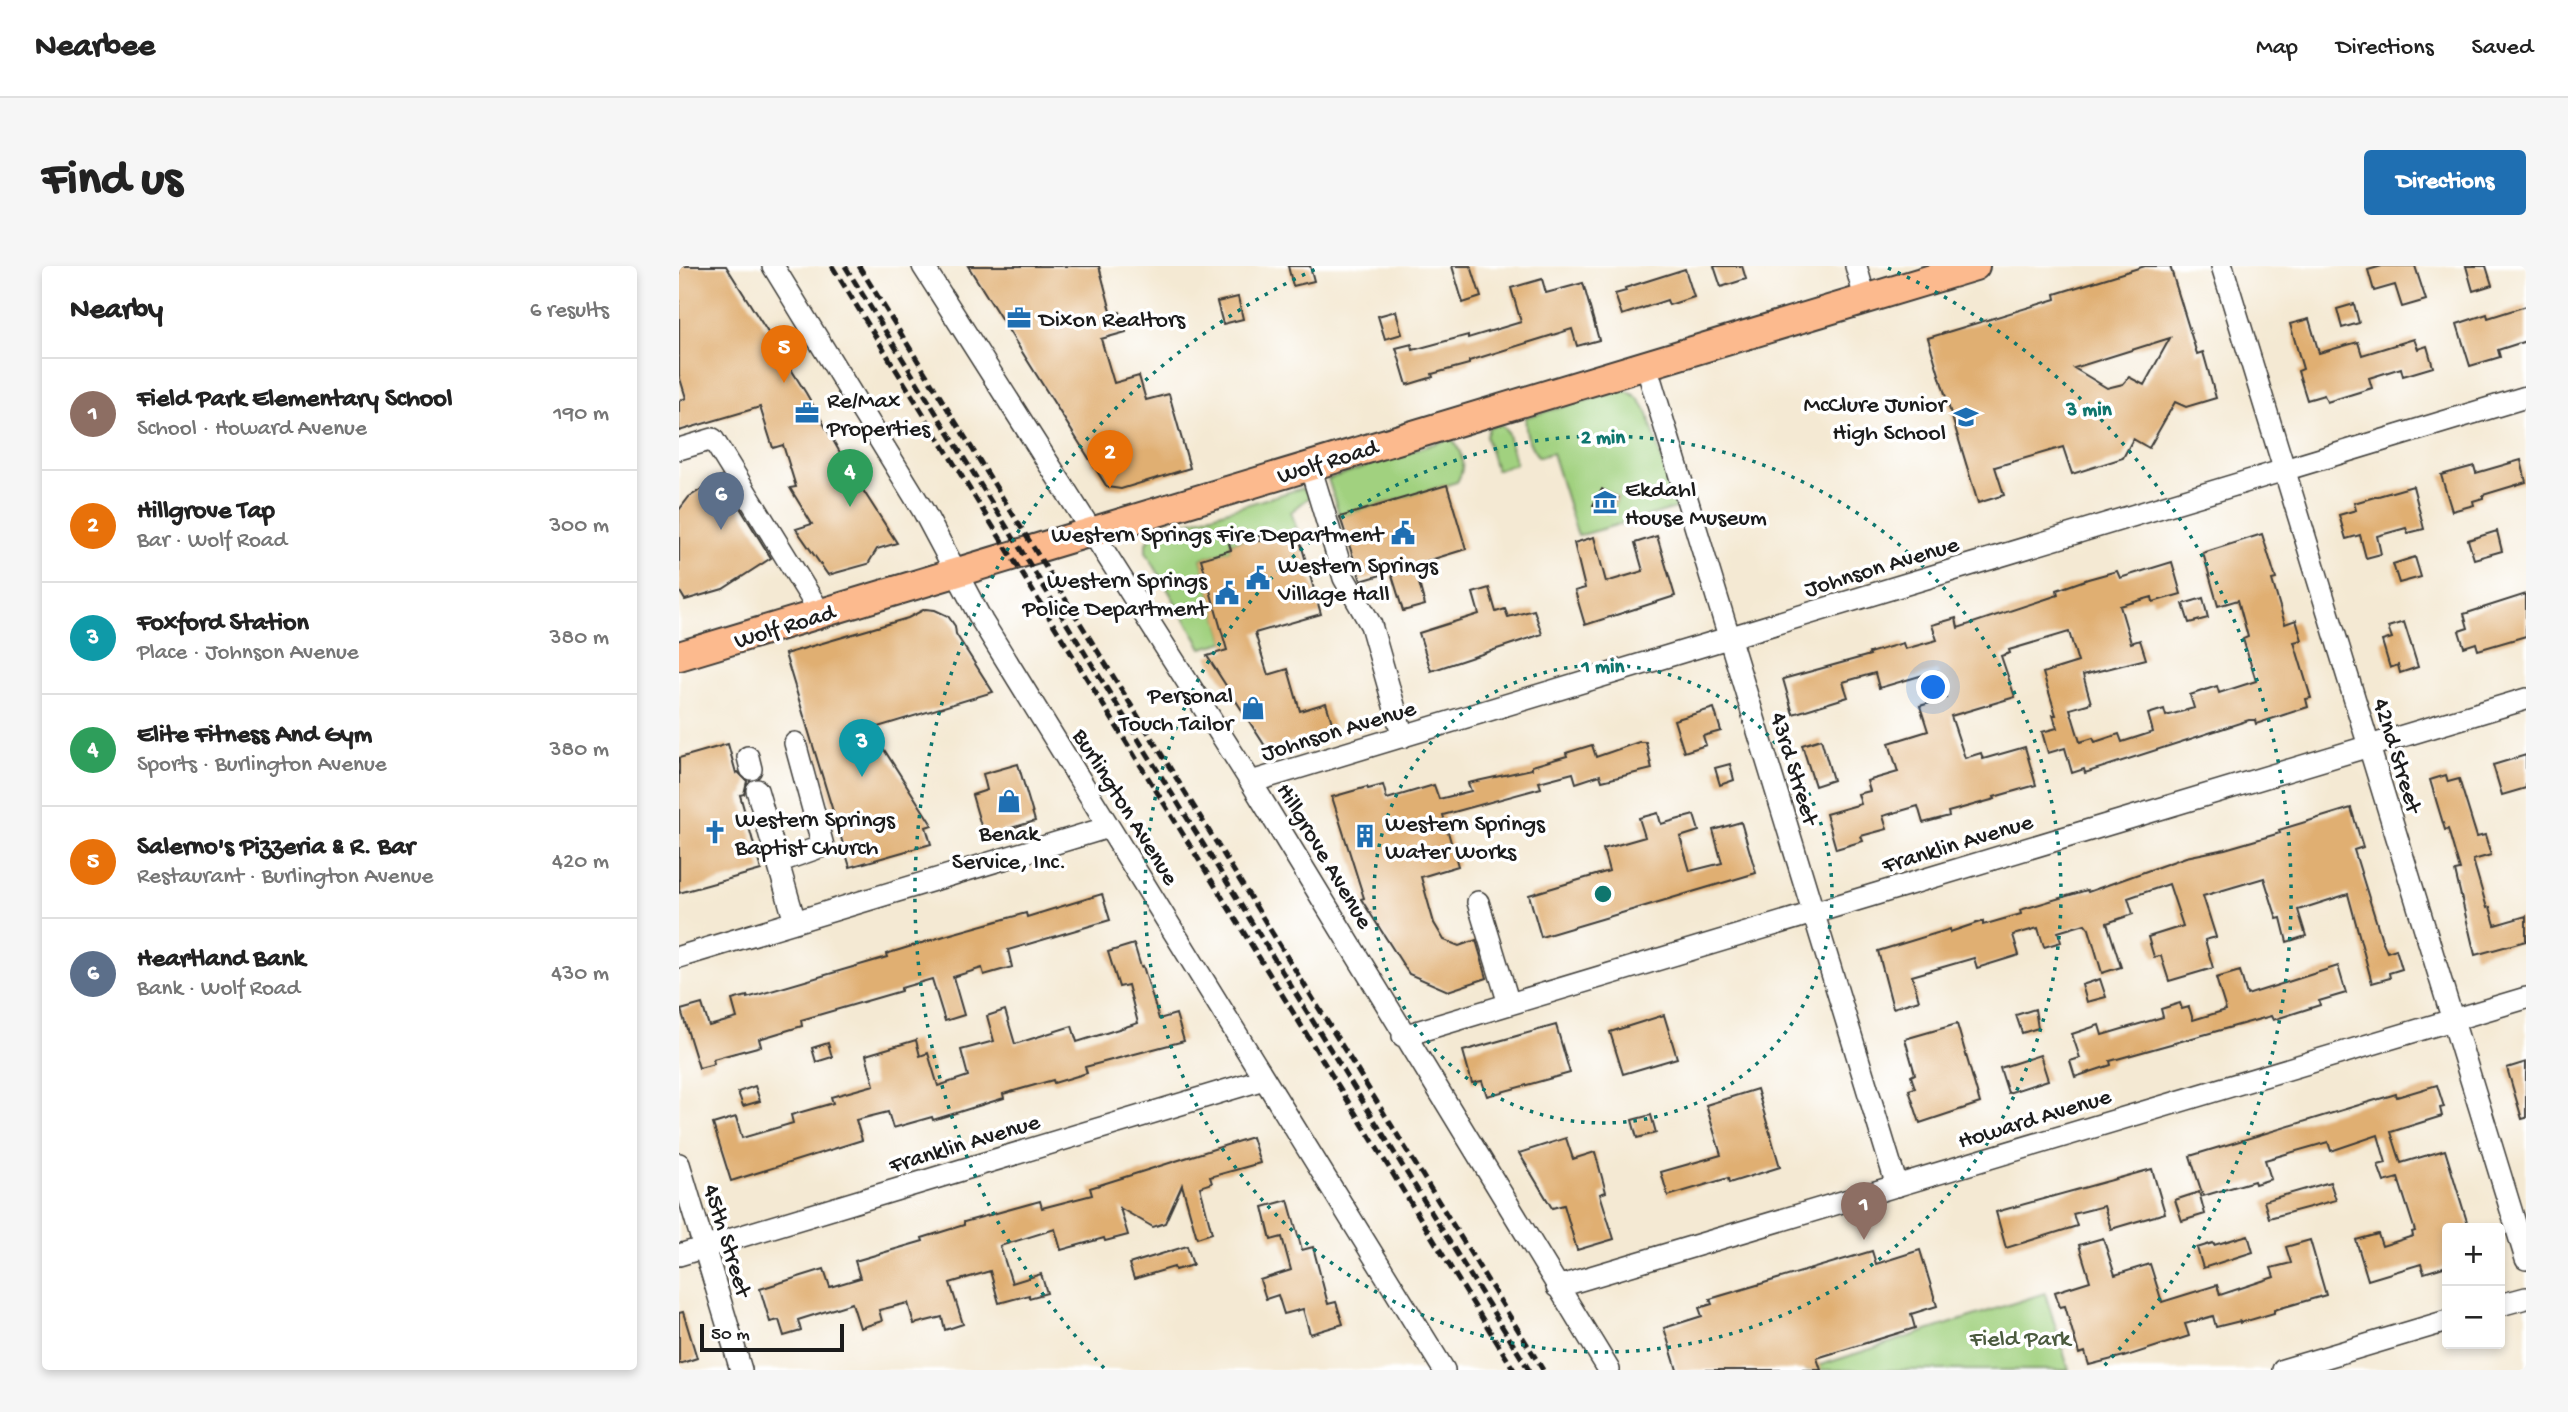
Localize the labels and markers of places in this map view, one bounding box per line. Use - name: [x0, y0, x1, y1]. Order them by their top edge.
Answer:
- office icon: Dixon Realtors: [1005, 304, 1033, 332]
- place label: Dixon Realtors: [1037, 307, 1186, 336]
- pin: 5: [761, 325, 807, 383]
- place label: Re/Max Properties: [826, 388, 931, 445]
- place label: McClure Junior High School: [1804, 392, 1949, 449]
- office icon: Re/Max Properties: [793, 399, 821, 427]
- school or university icon: McClure Junior High School: [1952, 403, 1980, 431]
- pin: 2: [1087, 430, 1133, 488]
- pin: 4: [827, 449, 873, 507]
- pin: 6: [698, 472, 744, 530]
- place label: Ekdahl House Museum: [1625, 477, 1767, 534]
- museum icon: Ekdahl House Museum: [1591, 488, 1619, 516]
- public building icon: Western Springs Fire Department: [1389, 519, 1417, 547]
- place label: Western Springs Fire Department: [1051, 522, 1385, 551]
- place label: Western Springs Village Hall: [1277, 553, 1439, 610]
- public building icon: Western Springs Village Hall: [1244, 564, 1272, 592]
- place label: Western Springs Police Department: [1022, 568, 1209, 625]
- public building icon: Western Springs Police Department: [1213, 579, 1241, 607]
- place label: Personal Touch Tailor: [1117, 683, 1236, 740]
- shop icon: Personal Touch Tailor: [1239, 694, 1267, 722]
- pin: 3: [839, 719, 885, 777]
- shop icon: Benak Service, Inc.: [995, 787, 1023, 815]
- place label: Western Springs Baptist Church: [734, 807, 896, 864]
- place label: Western Springs Water Works: [1385, 811, 1546, 868]
- church icon: Western Springs Baptist Church: [701, 818, 729, 846]
- place label: Benak Service, Inc.: [952, 821, 1066, 878]
- building icon: Western Springs Water Works: [1351, 822, 1379, 850]
- centre of rings: [1591, 882, 1615, 906]
- pin: 1: [1841, 1182, 1887, 1240]

